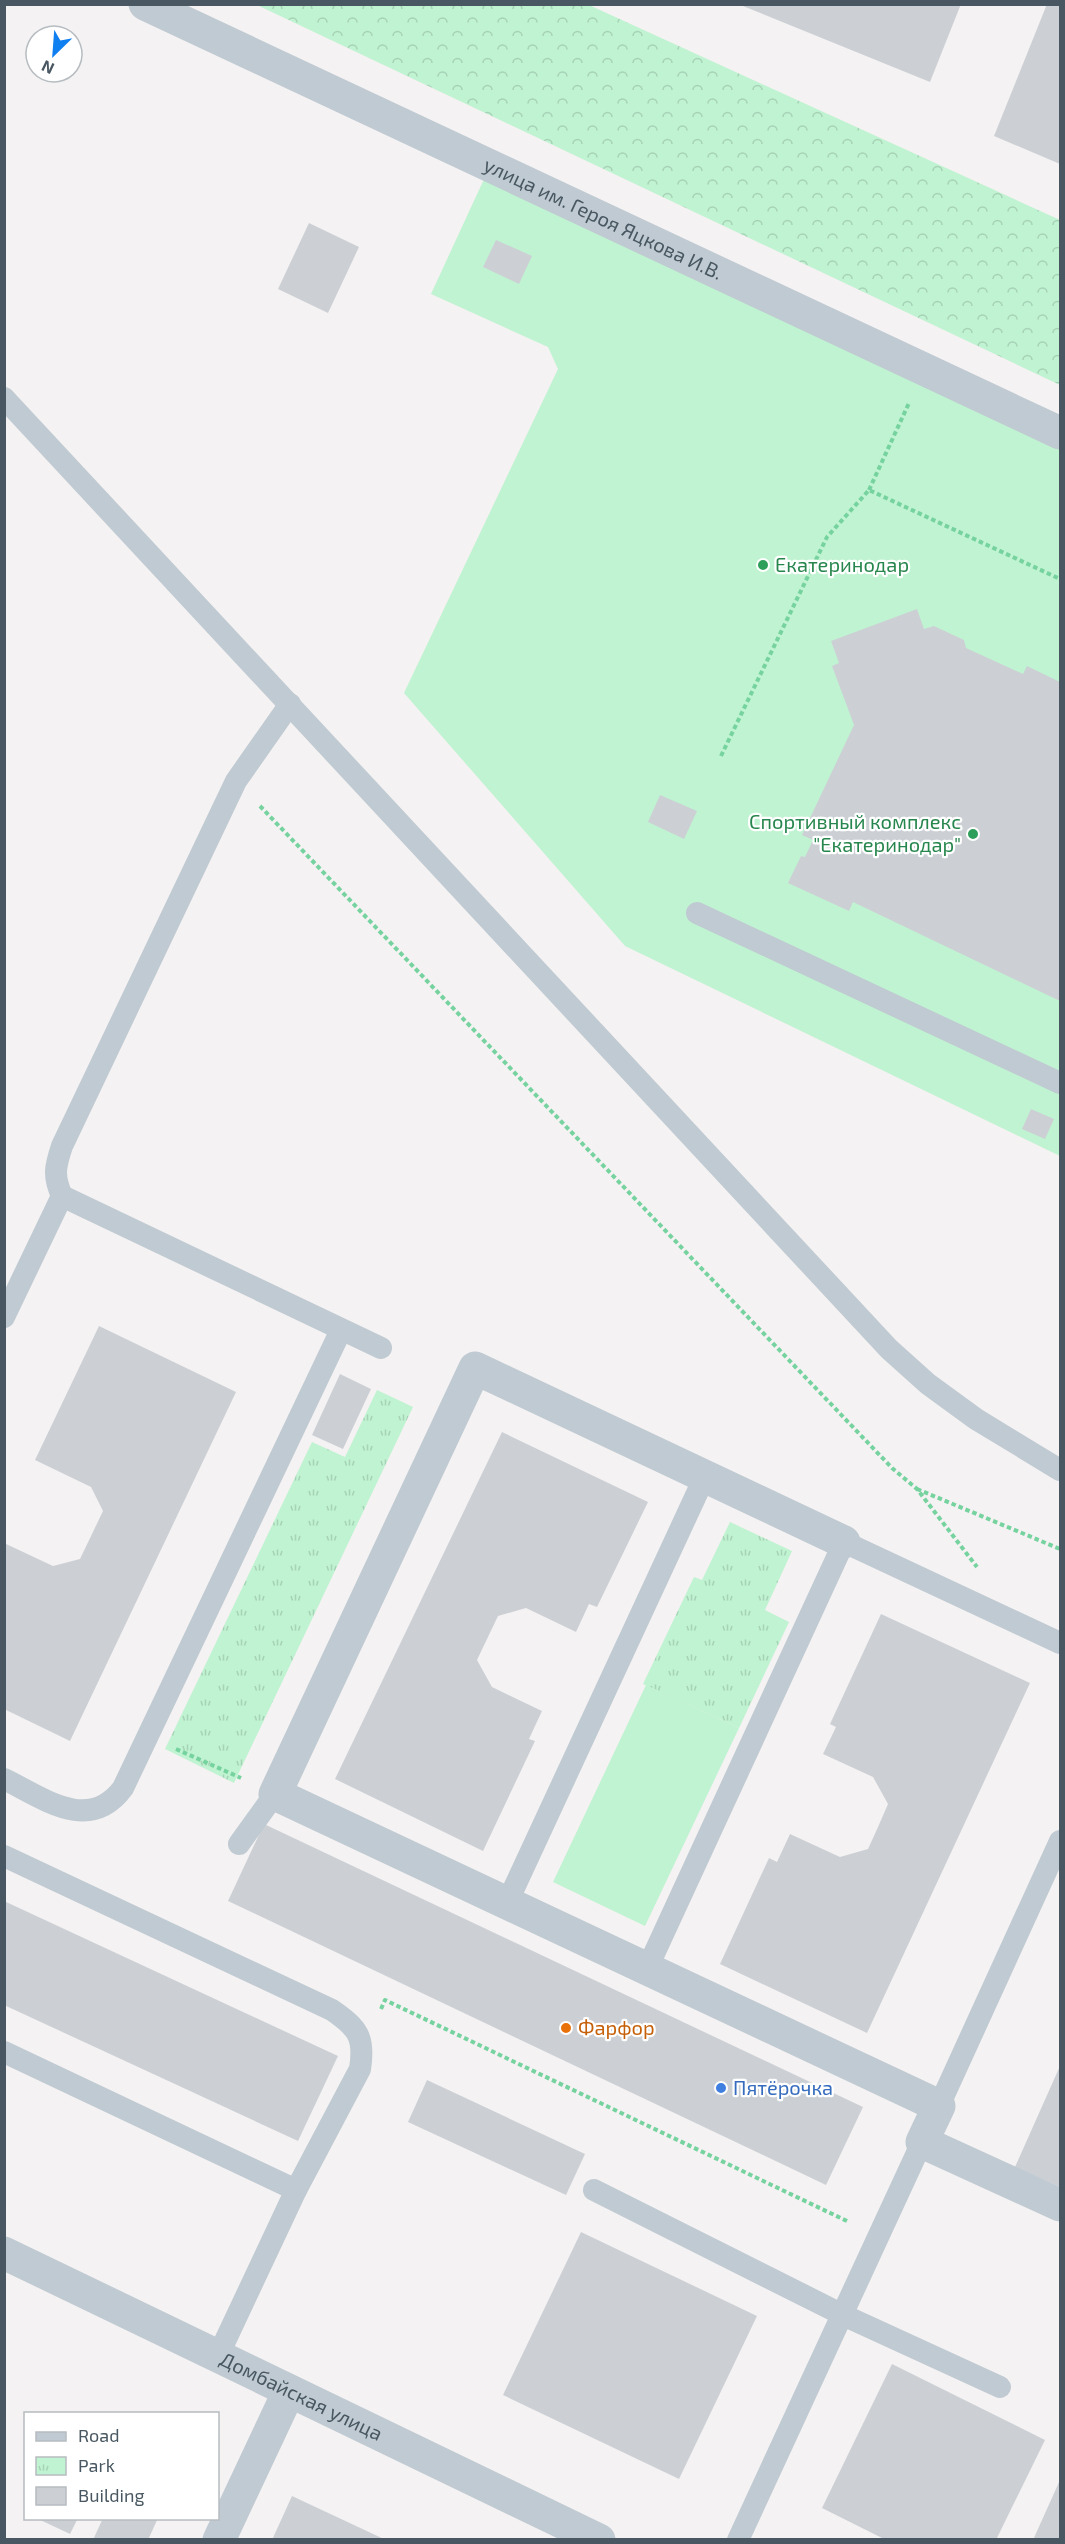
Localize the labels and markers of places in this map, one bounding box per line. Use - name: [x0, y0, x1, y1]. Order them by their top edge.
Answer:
- place label: Екатеринодар: [775, 552, 909, 576]
- marker: Екатеринодар: [756, 558, 770, 572]
- place label: Спортивный комплекс "Екатеринодар": [749, 809, 961, 856]
- marker: Спортивный комплекс "Екатеринодар": [966, 827, 980, 841]
- place label: Фарфор: [578, 2015, 655, 2039]
- marker: Фарфор: [559, 2021, 573, 2035]
- place label: Пятёрочка: [733, 2075, 833, 2099]
- marker: Пятёрочка: [714, 2081, 728, 2095]

